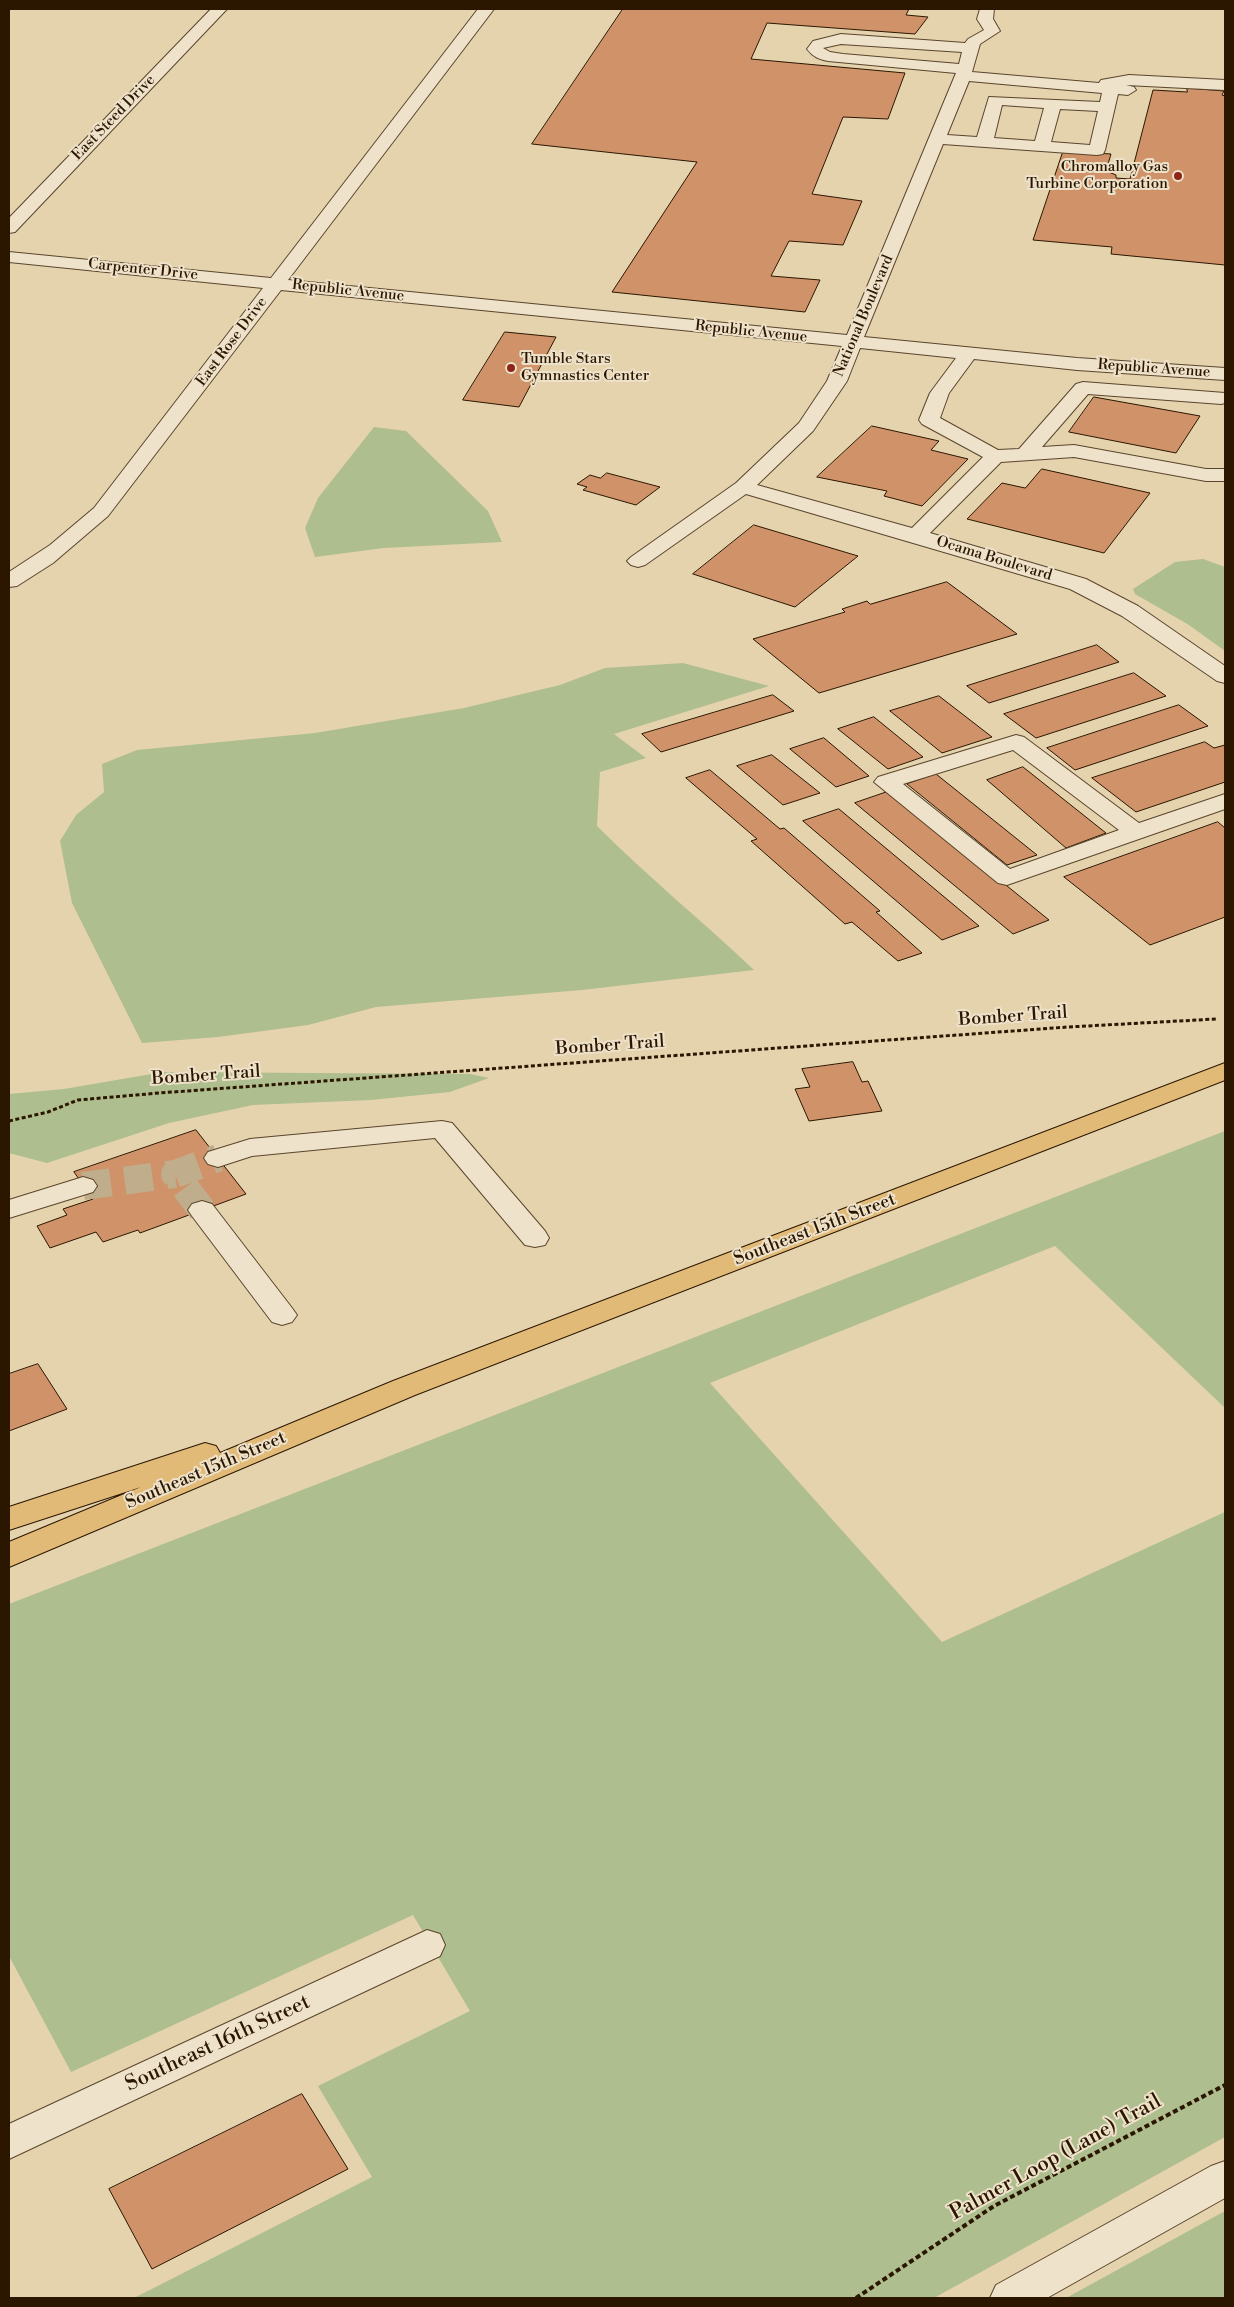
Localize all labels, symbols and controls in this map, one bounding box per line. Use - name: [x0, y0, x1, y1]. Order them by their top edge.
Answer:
- street label: East Steed Drive: [69, 72, 159, 164]
- place label: Chromalloy Gas Turbine Corporation: [1026, 158, 1168, 193]
- marker: Chromalloy Gas Turbine Corporation: [1172, 170, 1184, 182]
- street label: National Boulevard: [830, 252, 898, 380]
- street label: Carpenter Drive: [87, 255, 199, 285]
- street label: Republic Avenue: [291, 276, 405, 306]
- street label: East Rose Drive: [193, 294, 271, 390]
- street label: Republic Avenue: [694, 317, 808, 347]
- place label: Tumble Stars Gymnastics Center: [521, 350, 649, 385]
- street label: Republic Avenue: [1097, 356, 1211, 382]
- marker: Tumble Stars Gymnastics Center: [505, 362, 517, 374]
- street label: Ocama Boulevard: [934, 533, 1054, 585]
- street label: Bomber Trail: [958, 1002, 1068, 1032]
- street label: Bomber Trail: [555, 1031, 665, 1061]
- street label: Bomber Trail: [151, 1061, 261, 1091]
- street label: Southeast 15th Street: [731, 1189, 899, 1271]
- street label: Southeast 15th Street: [123, 1427, 289, 1515]
- street label: Southeast 16th Street: [122, 1990, 314, 2098]
- street label: Palmer Loop (Lane) Trail: [946, 2089, 1166, 2227]

